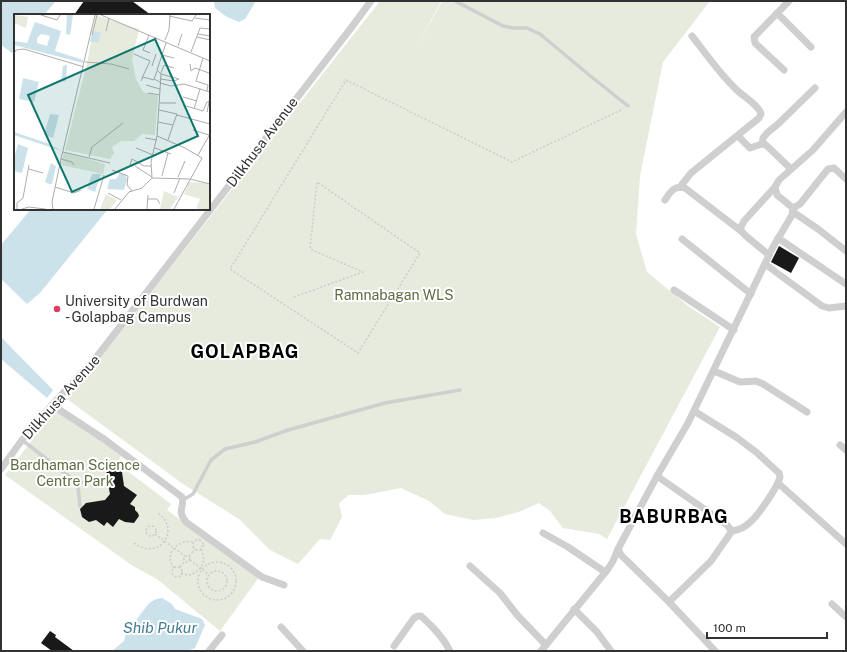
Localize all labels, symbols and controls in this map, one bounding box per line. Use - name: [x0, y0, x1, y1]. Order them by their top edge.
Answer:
- inset map: [14, 14, 210, 210]
- street label: Dilkhusa Avenue: [223, 94, 301, 190]
- park label: Ramnabagan WLS: [334, 287, 454, 303]
- place label: University of Burdwan - Golapbag Campus: [65, 293, 208, 325]
- marker: University of Burdwan - Golapbag Campus: [52, 304, 62, 314]
- district label: GOLAPBAG: [190, 341, 300, 362]
- street label: Dilkhusa Avenue: [19, 352, 103, 442]
- park label: Bardhaman Science Centre Park: [10, 457, 140, 489]
- district label: BABURBAG: [619, 506, 729, 527]
- scale bar: [707, 614, 827, 640]
- water label: Shib Pukur: [123, 619, 197, 636]
- text: 100 m: [713, 621, 746, 635]

